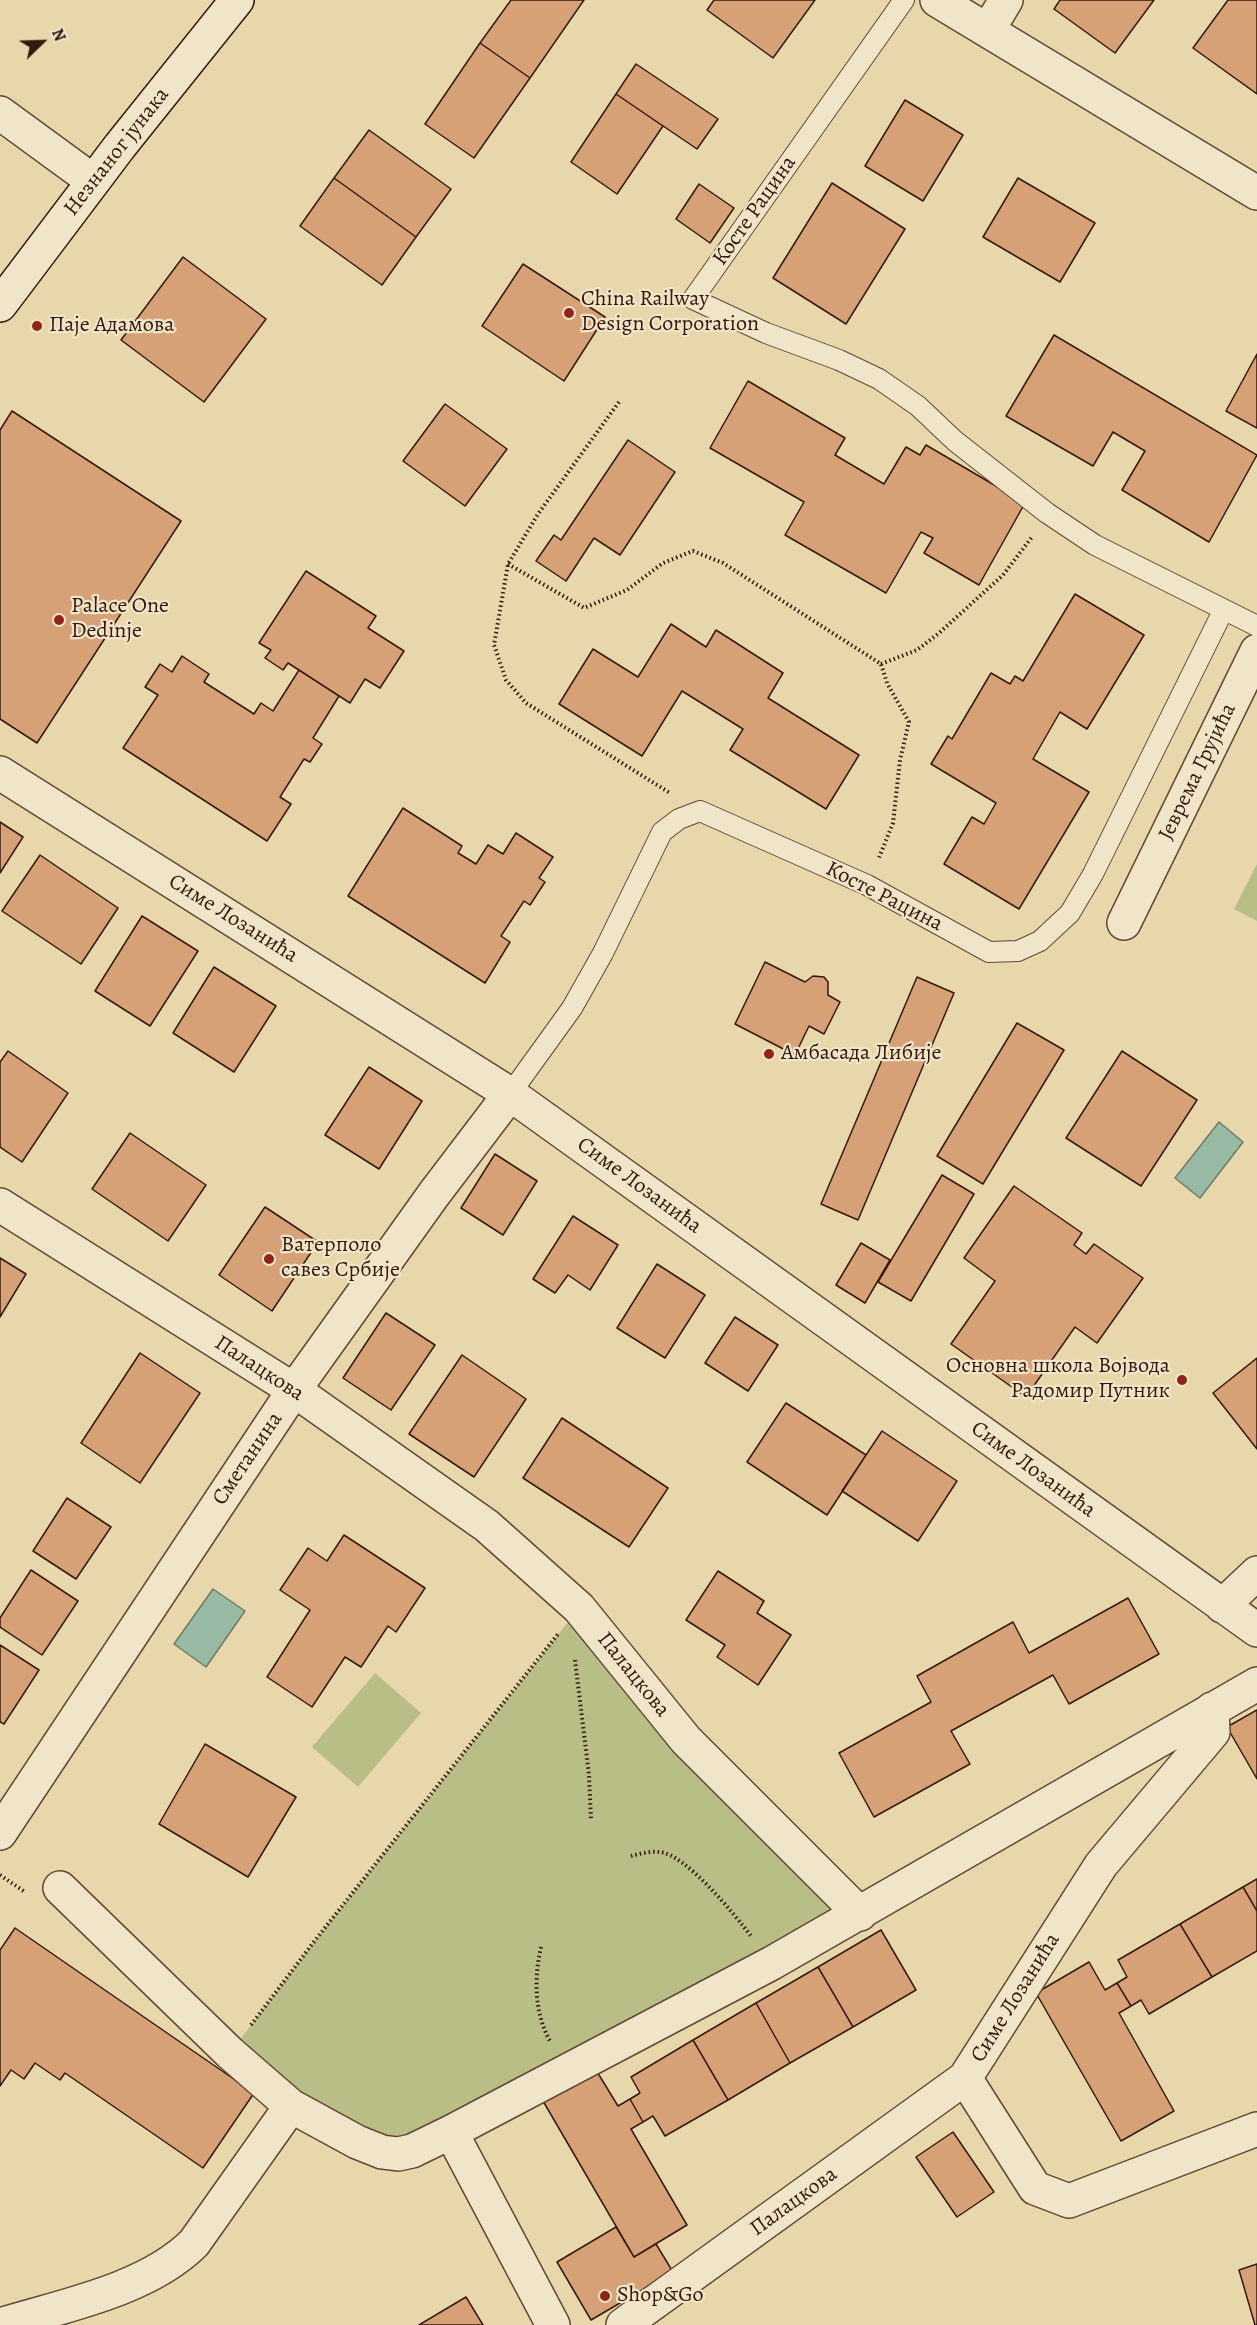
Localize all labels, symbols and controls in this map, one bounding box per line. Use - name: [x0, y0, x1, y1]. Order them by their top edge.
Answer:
- north arrow: [12, 12, 72, 72]
- text: N: [46, 25, 71, 45]
- street label: Незнаног јунака: [59, 83, 175, 221]
- street label: Косте Рацина: [707, 151, 803, 271]
- place label: China Railway Design Corporation: [581, 287, 759, 338]
- marker: China Railway Design Corporation: [562, 306, 576, 320]
- place label: Паје Адамова: [49, 313, 174, 339]
- marker: Паје Адамова: [30, 319, 44, 333]
- place label: Palace One Dedinje: [71, 594, 169, 646]
- marker: Palace One Dedinje: [52, 613, 66, 627]
- street label: Јеврема Грујића: [1153, 699, 1243, 845]
- street label: Косте Рацина: [821, 856, 947, 938]
- street label: Симе Лозанића: [163, 869, 303, 969]
- place label: Амбасада Либије: [781, 1041, 942, 1067]
- marker: Амбасада Либије: [762, 1047, 776, 1061]
- street label: Симе Лозанића: [572, 1132, 706, 1240]
- place label: Ватерполо савез Србије: [281, 1233, 400, 1284]
- marker: Ватерполо савез Србије: [262, 1252, 276, 1266]
- street label: Палацкова: [209, 1330, 309, 1408]
- place label: Основна школа Војвода Радомир Путник: [946, 1354, 1170, 1406]
- marker: Основна школа Војвода Радомир Путник: [1175, 1373, 1189, 1387]
- street label: Сметанина: [207, 1407, 289, 1511]
- street label: Симе Лозанића: [966, 1416, 1100, 1524]
- street label: Палацкова: [591, 1627, 675, 1723]
- street label: Симе Лозанића: [966, 1928, 1066, 2068]
- street label: Палацкова: [745, 2162, 843, 2242]
- place label: Shop&Go: [617, 2283, 703, 2309]
- marker: Shop&Go: [598, 2289, 612, 2303]

